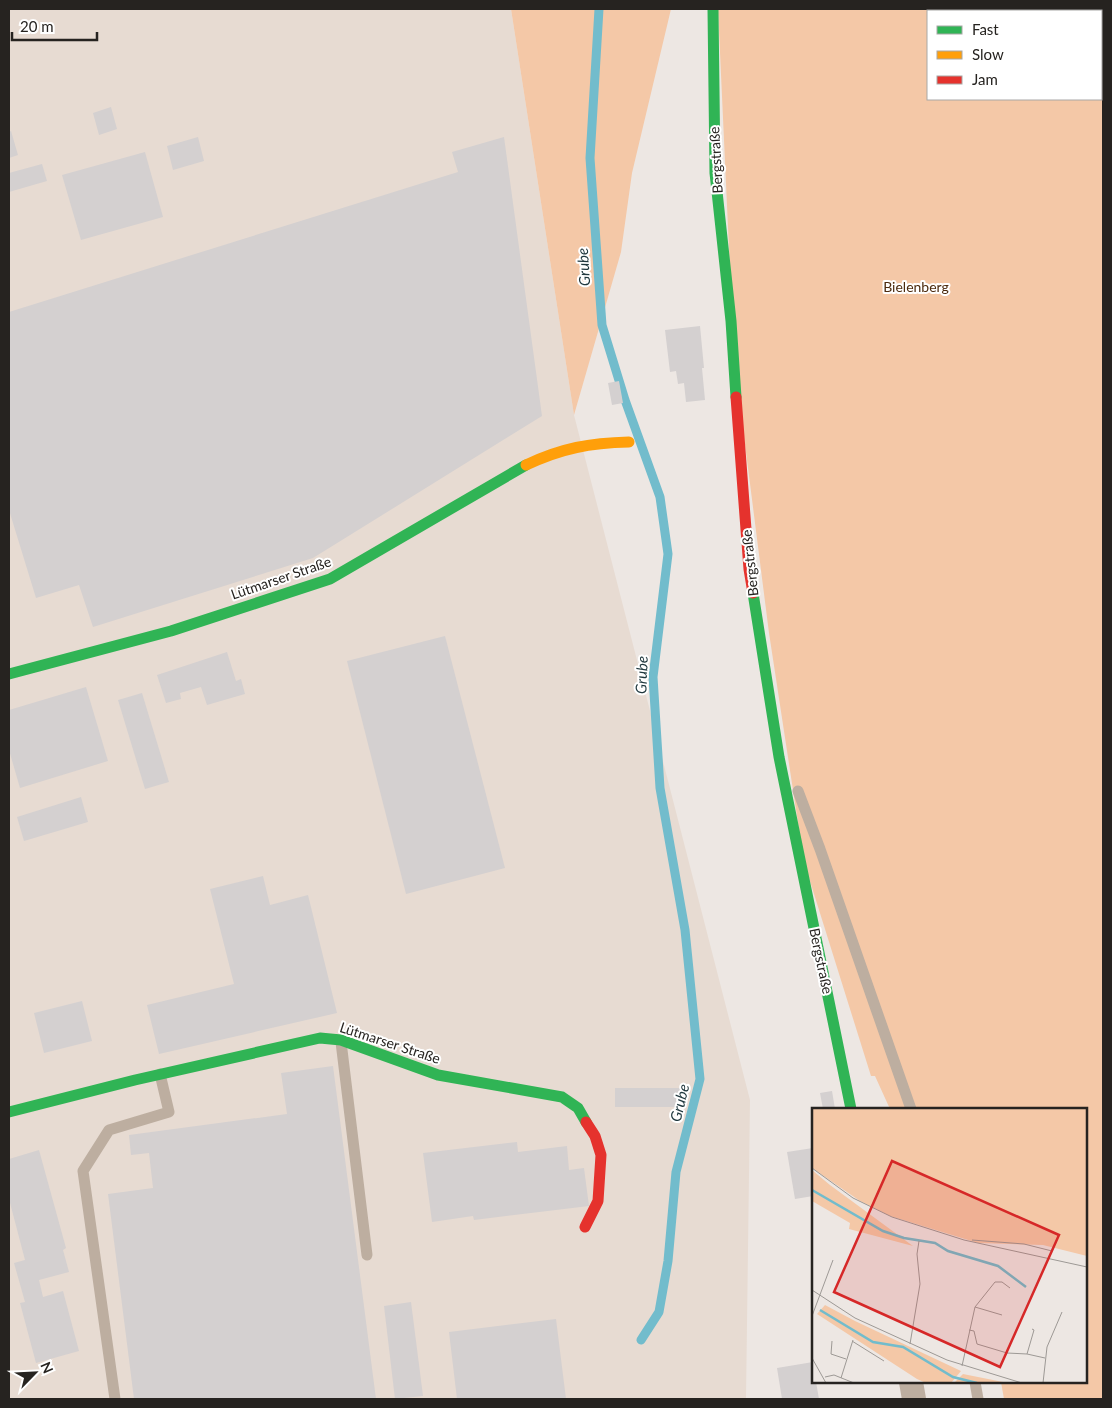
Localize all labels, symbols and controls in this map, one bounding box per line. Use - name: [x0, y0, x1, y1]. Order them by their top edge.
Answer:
- scale bar: [12, 10, 98, 42]
- legend: [927, 10, 1102, 100]
- text: 20 m: [20, 17, 54, 35]
- text: Fast: [972, 20, 999, 38]
- text: Slow: [972, 45, 1004, 63]
- text: Jam: [972, 70, 998, 88]
- street label: Bergstraße: [705, 126, 726, 194]
- water label: Grube: [573, 247, 593, 287]
- park label: Bielenberg: [883, 278, 949, 295]
- street label: Bergstraße: [738, 529, 761, 597]
- street label: Lütmarser Straße: [229, 552, 333, 603]
- water label: Grube: [631, 656, 651, 694]
- street label: Bergstraße: [806, 926, 837, 995]
- street label: Lütmarser Straße: [338, 1018, 443, 1067]
- water label: Grube: [666, 1082, 692, 1123]
- inset map: [812, 1108, 1087, 1383]
- north arrow: [10, 1348, 60, 1398]
- text: N: [37, 1359, 57, 1376]

